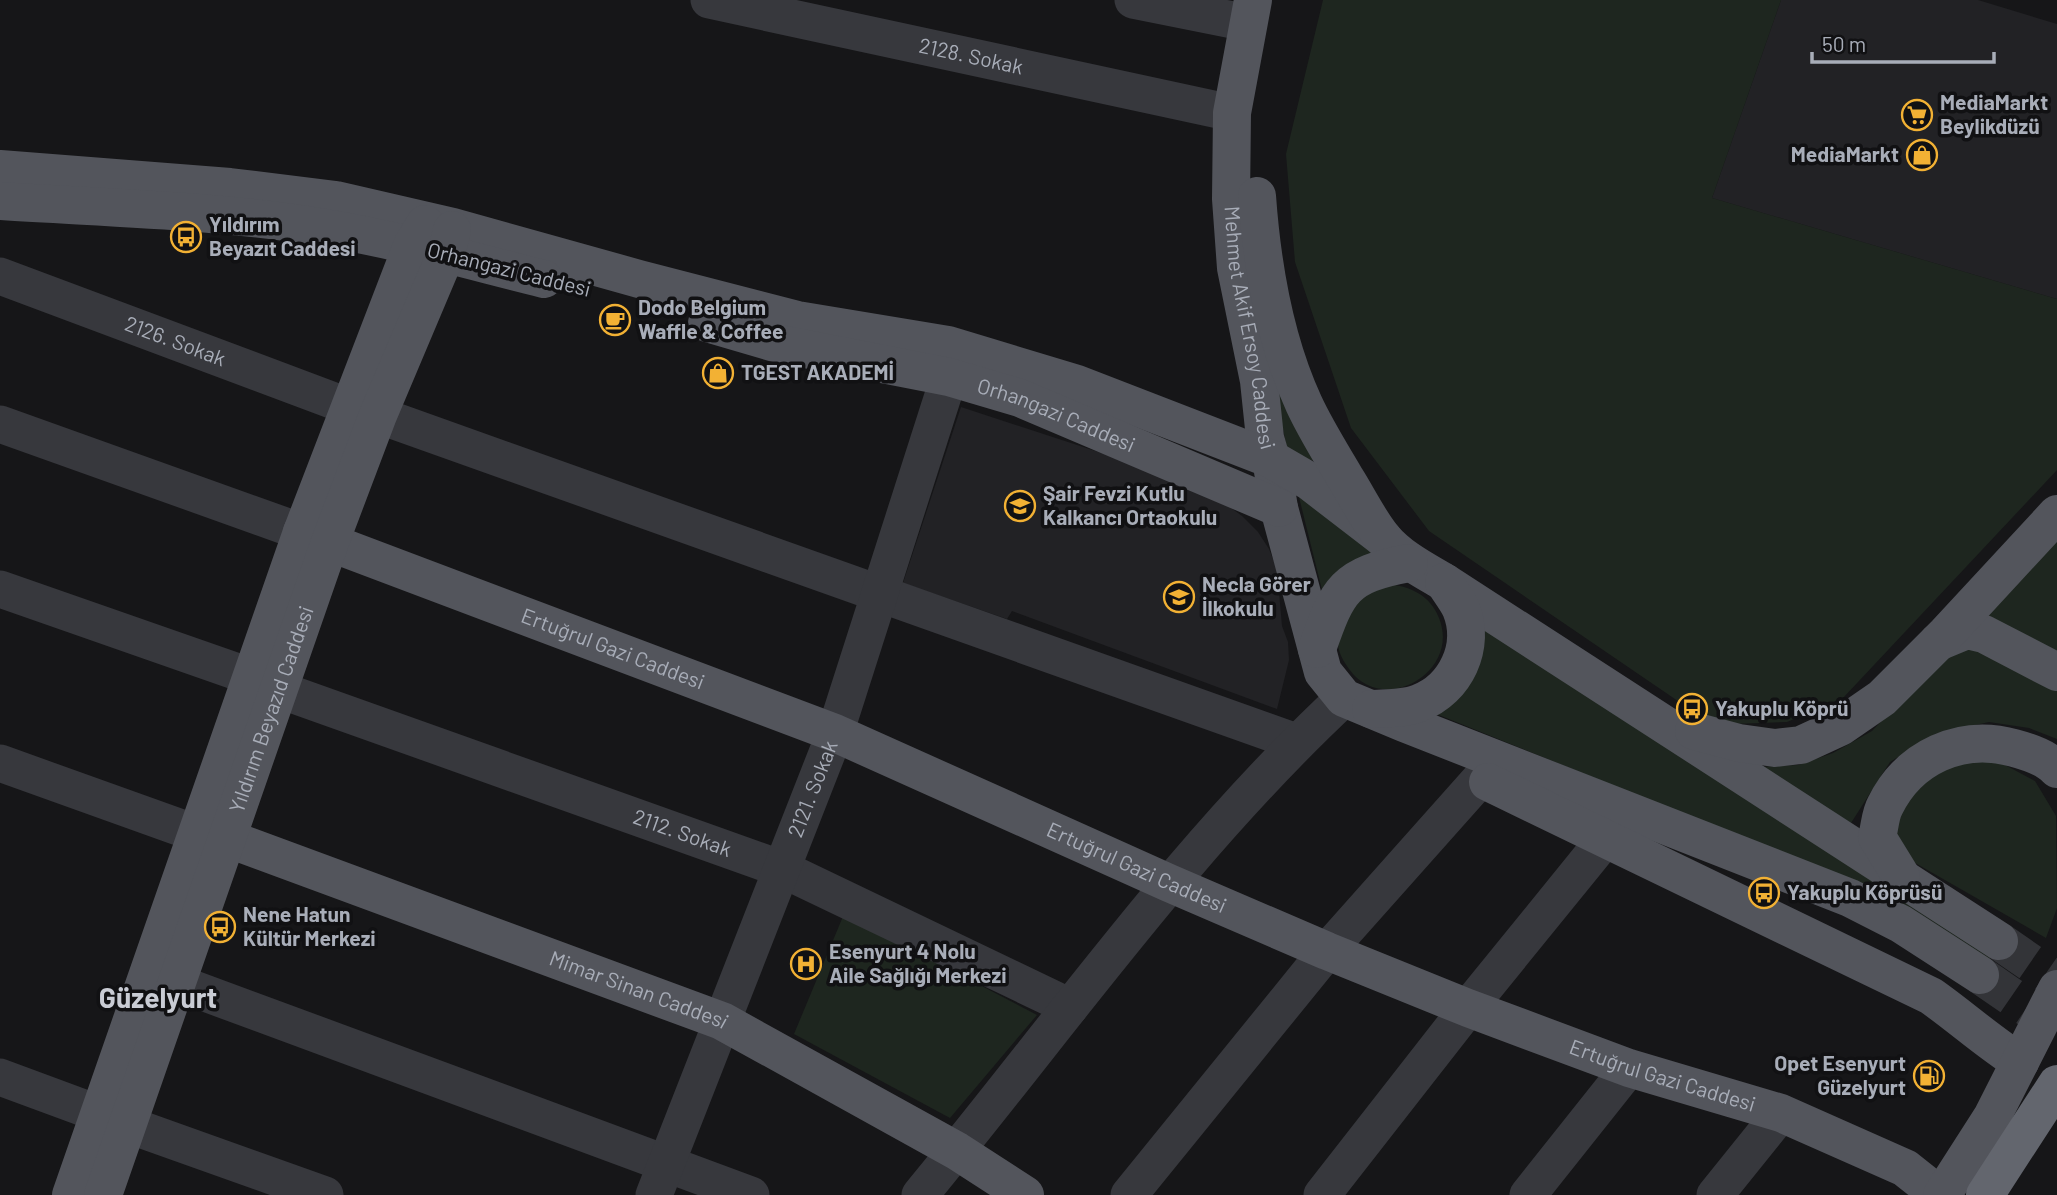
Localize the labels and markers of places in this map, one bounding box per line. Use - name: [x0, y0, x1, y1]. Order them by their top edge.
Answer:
- place label: MediaMarkt Beylikdüzü: [1940, 89, 2048, 138]
- supermarket icon: MediaMarkt Beylikdüzü: [1900, 98, 1934, 132]
- shop icon: MediaMarkt: [1905, 138, 1939, 172]
- place label: MediaMarkt: [1791, 141, 1899, 166]
- place label: Yıldırım Beyazıt Caddesi: [209, 211, 356, 260]
- bus stop icon: Yıldırım Beyazıt Caddesi: [169, 220, 203, 254]
- place label: Dodo Belgium Waffle & Coffee: [638, 294, 784, 343]
- cafe icon: Dodo Belgium Waffle & Coffee: [598, 303, 632, 337]
- shop icon: TGEST AKADEMİ: [701, 356, 735, 390]
- place label: TGEST AKADEMİ: [741, 359, 894, 384]
- place label: Şair Fevzi Kutlu Kalkancı Ortaokulu: [1043, 480, 1217, 529]
- school or university icon: Şair Fevzi Kutlu Kalkancı Ortaokulu: [1003, 489, 1037, 523]
- place label: Necla Görer İlkokulu: [1202, 571, 1311, 620]
- school or university icon: Necla Görer İlkokulu: [1162, 580, 1196, 614]
- bus stop icon: Yakuplu Köprü: [1675, 692, 1709, 726]
- place label: Yakuplu Köprü: [1715, 695, 1848, 720]
- bus stop icon: Yakuplu Köprüsü: [1747, 876, 1781, 910]
- place label: Yakuplu Köprüsü: [1787, 879, 1942, 904]
- place label: Nene Hatun Kültür Merkezi: [243, 901, 376, 950]
- bus stop icon: Nene Hatun Kültür Merkezi: [203, 910, 237, 944]
- place label: Esenyurt 4 Nolu Aile Sağlığı Merkezi: [829, 938, 1007, 987]
- hospital icon: Esenyurt 4 Nolu Aile Sağlığı Merkezi: [789, 947, 823, 981]
- place label: Opet Esenyurt Güzelyurt: [1774, 1050, 1906, 1099]
- fuel station icon: Opet Esenyurt Güzelyurt: [1912, 1059, 1946, 1093]

